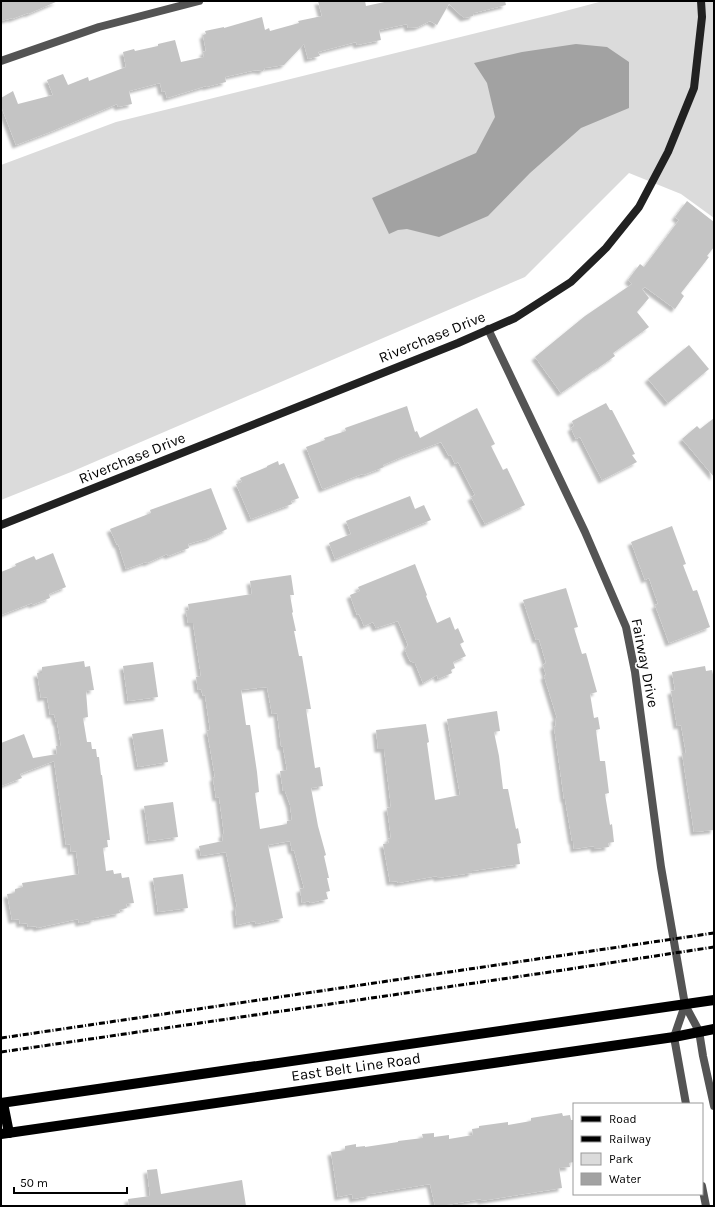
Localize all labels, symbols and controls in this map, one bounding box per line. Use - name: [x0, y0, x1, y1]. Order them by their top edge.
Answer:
- street label: Riverchase Drive: [376, 307, 488, 367]
- street label: Riverchase Drive: [76, 428, 188, 488]
- street label: Fairway Drive: [628, 617, 662, 709]
- street label: East Belt Line Road: [290, 1049, 422, 1085]
- legend: [573, 1103, 703, 1195]
- text: Road: [609, 1112, 637, 1126]
- text: Railway: [609, 1132, 651, 1146]
- text: Park: [609, 1152, 634, 1166]
- scale bar: [14, 1169, 127, 1195]
- text: Water: [609, 1172, 642, 1186]
- text: 50 m: [20, 1176, 48, 1190]

